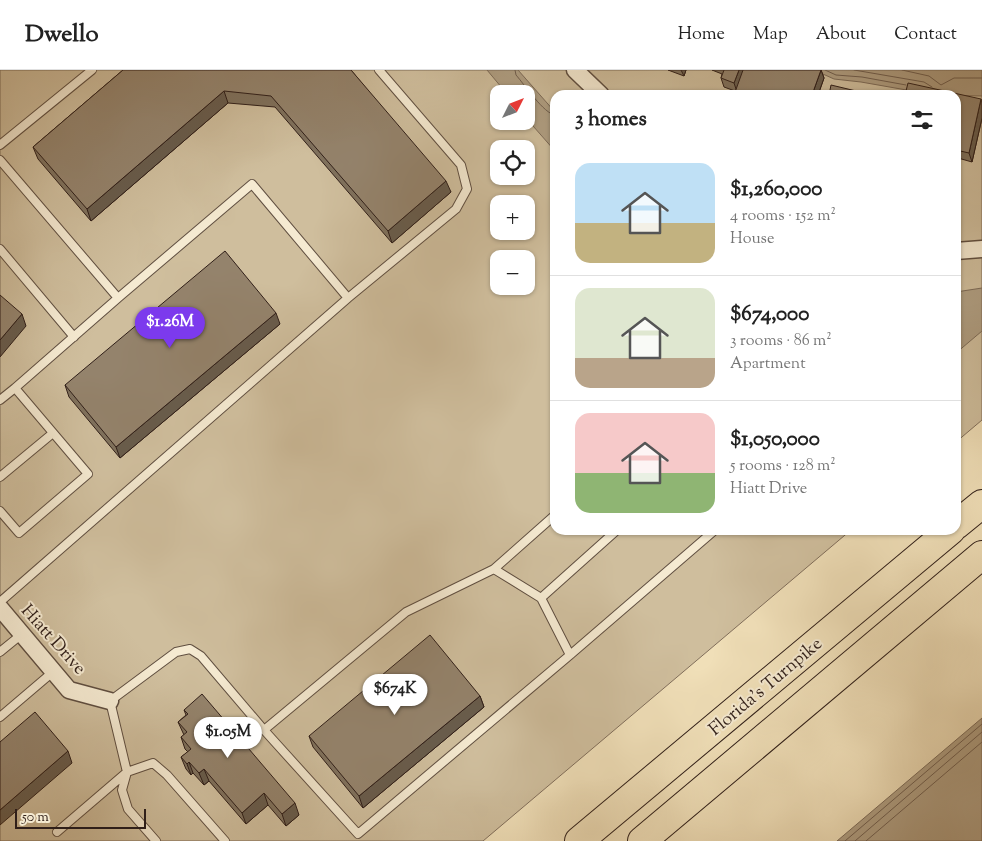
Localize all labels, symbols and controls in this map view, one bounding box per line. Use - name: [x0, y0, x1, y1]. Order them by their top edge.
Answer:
- text: Dwello: [25, 18, 99, 52]
- text: Home: [678, 22, 725, 48]
- text: Map: [753, 22, 788, 48]
- text: About: [816, 22, 866, 48]
- text: Contact: [894, 22, 957, 48]
- north arrow: [490, 85, 535, 130]
- map controls: [490, 85, 535, 295]
- text: 3 homes: [575, 105, 647, 135]
- icon: filters: [908, 106, 936, 134]
- button: locate: [490, 140, 535, 185]
- text: $1,260,000: [730, 175, 822, 205]
- icon: home: [615, 183, 675, 243]
- button: +: [490, 195, 535, 240]
- text: 4 rooms · 152 m²: [730, 205, 836, 228]
- text: House: [730, 228, 774, 251]
- button: −: [490, 250, 535, 295]
- text: $674,000: [730, 300, 809, 330]
- pin: $1.26M: [129, 306, 211, 349]
- icon: home: [615, 308, 675, 368]
- text: $1.26M: [146, 311, 194, 334]
- text: 3 rooms · 86 m²: [730, 330, 832, 353]
- text: Apartment: [730, 353, 806, 376]
- text: $1,050,000: [730, 425, 820, 455]
- icon: home: [615, 433, 675, 493]
- text: 5 rooms · 128 m²: [730, 455, 836, 478]
- text: Hiatt Drive: [730, 478, 807, 501]
- street label: Hiatt Drive: [14, 599, 91, 681]
- street label: Florida's Turnpike: [704, 632, 829, 743]
- pin: $674K: [360, 674, 430, 716]
- text: $674K: [373, 678, 417, 701]
- pin: $1.05M: [187, 716, 269, 759]
- text: $1.05M: [205, 721, 251, 744]
- scale bar: [15, 806, 146, 829]
- text: 50 m: [22, 808, 49, 828]

